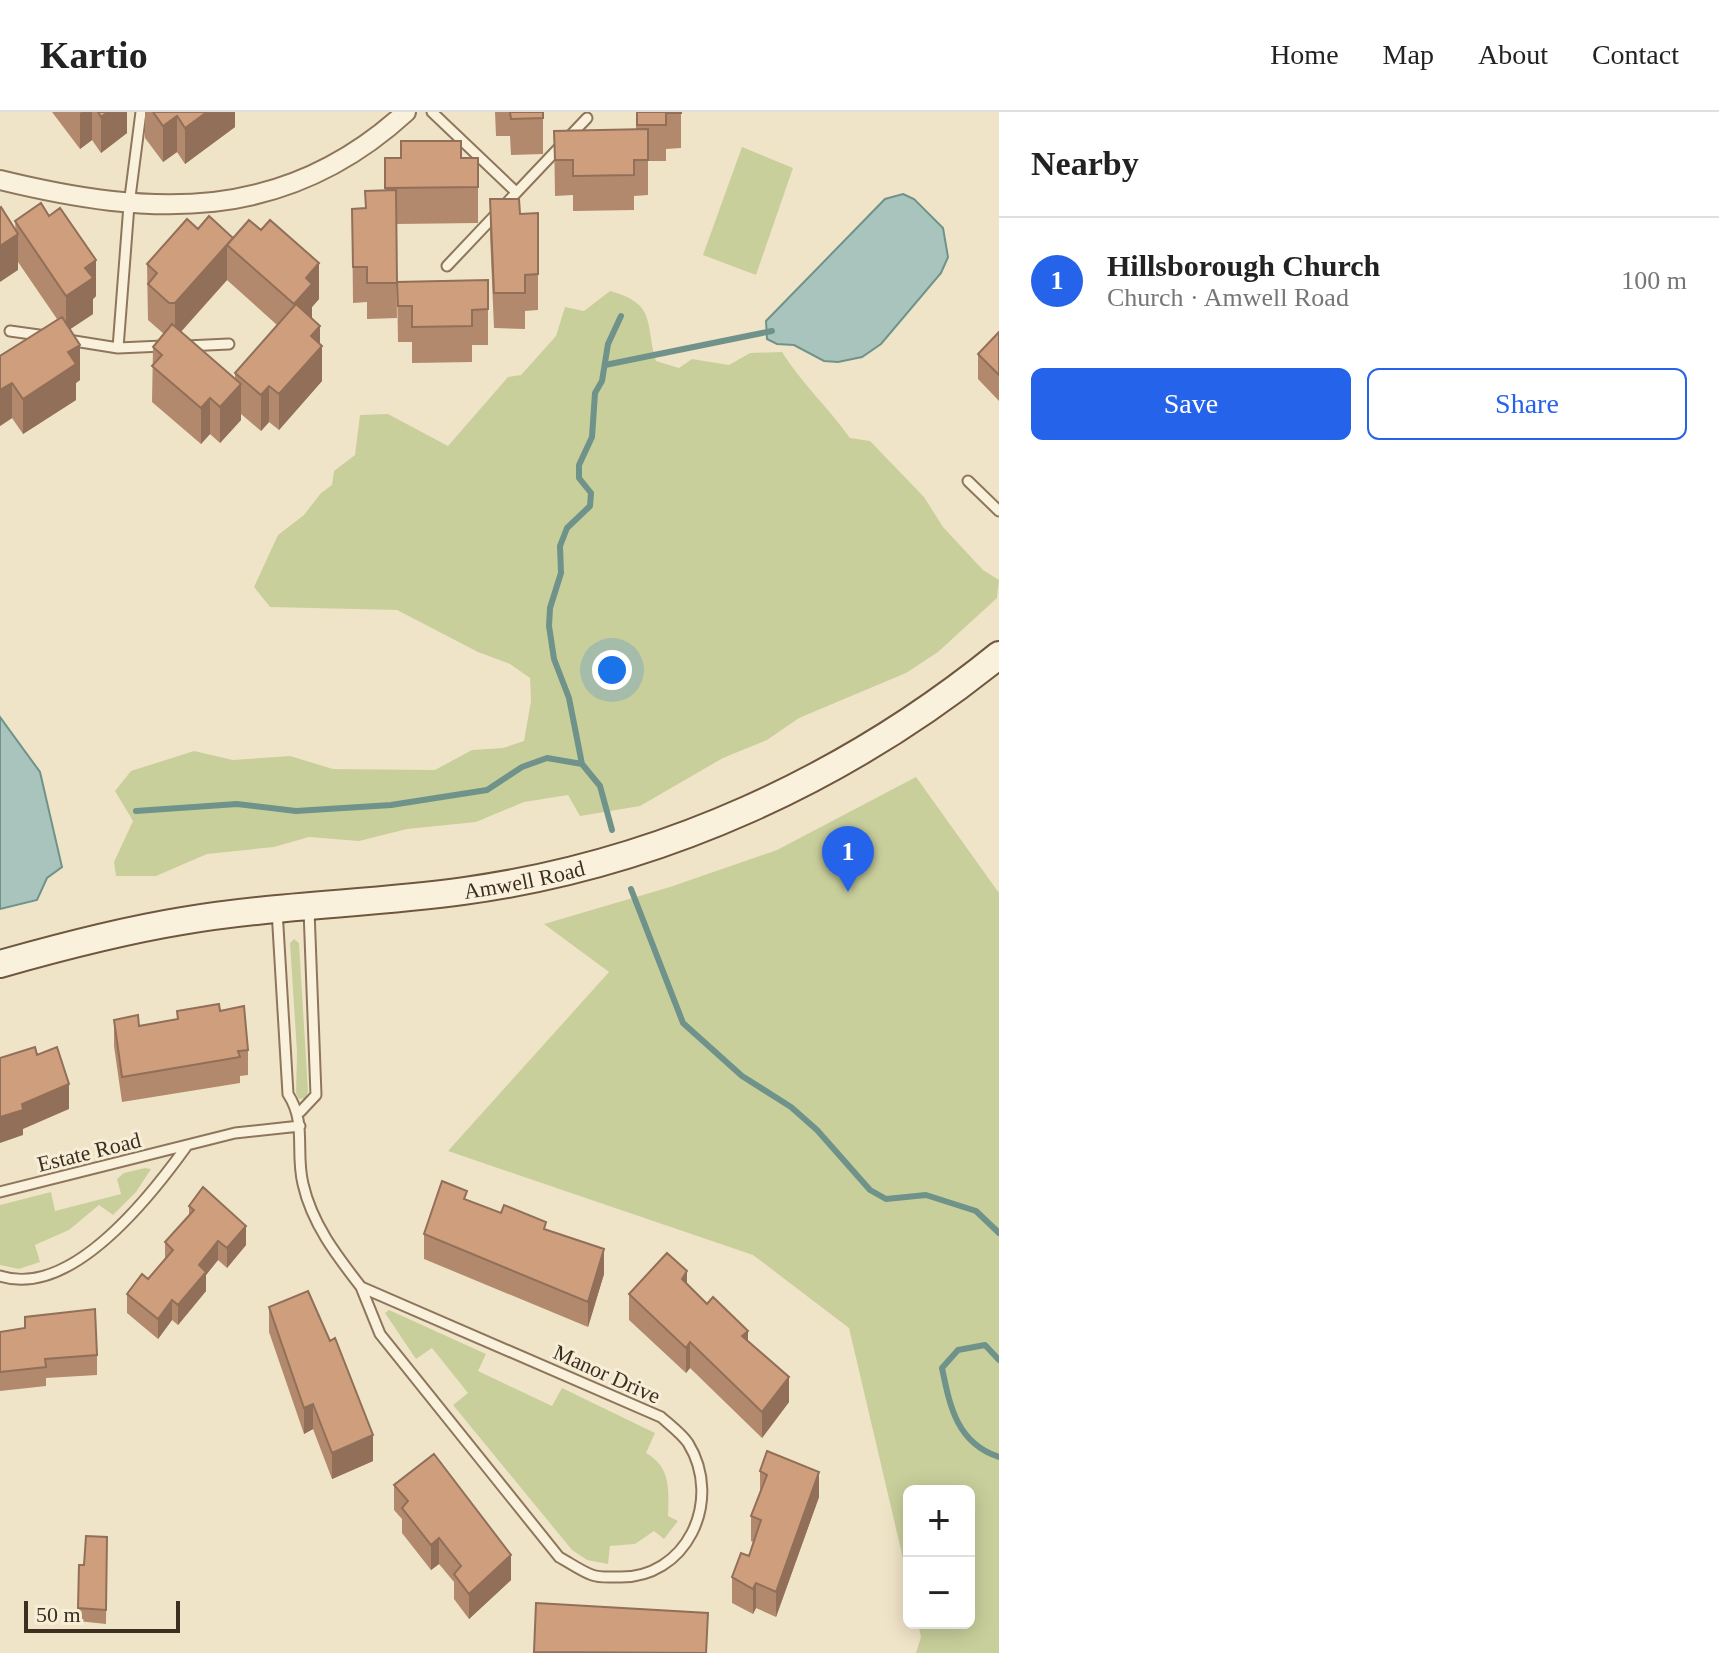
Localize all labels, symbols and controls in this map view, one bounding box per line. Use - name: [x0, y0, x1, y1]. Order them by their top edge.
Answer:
- text: Kartio: [40, 34, 148, 76]
- text: Home: [1270, 39, 1339, 70]
- text: Map: [1383, 39, 1434, 70]
- text: About: [1478, 39, 1548, 70]
- text: Contact: [1592, 39, 1679, 70]
- text: Nearby: [1031, 145, 1139, 182]
- text: Hillsborough Church: [1107, 249, 1380, 282]
- text: 1: [1051, 266, 1064, 295]
- text: 100 m: [1621, 266, 1687, 295]
- text: Church · Amwell Road: [1107, 283, 1349, 312]
- button: Save: [1031, 368, 1351, 440]
- button: Share: [1367, 368, 1687, 440]
- your location: [592, 650, 632, 690]
- pin: 1: [822, 826, 874, 892]
- street label: Amwell Road: [462, 855, 587, 903]
- street label: Estate Road: [35, 1127, 143, 1177]
- street label: Manor Drive: [550, 1339, 664, 1409]
- map controls: [903, 1485, 975, 1629]
- button: +: [903, 1485, 975, 1557]
- button: −: [903, 1557, 975, 1629]
- scale bar: [24, 1597, 180, 1633]
- text: 50 m: [36, 1602, 81, 1627]

